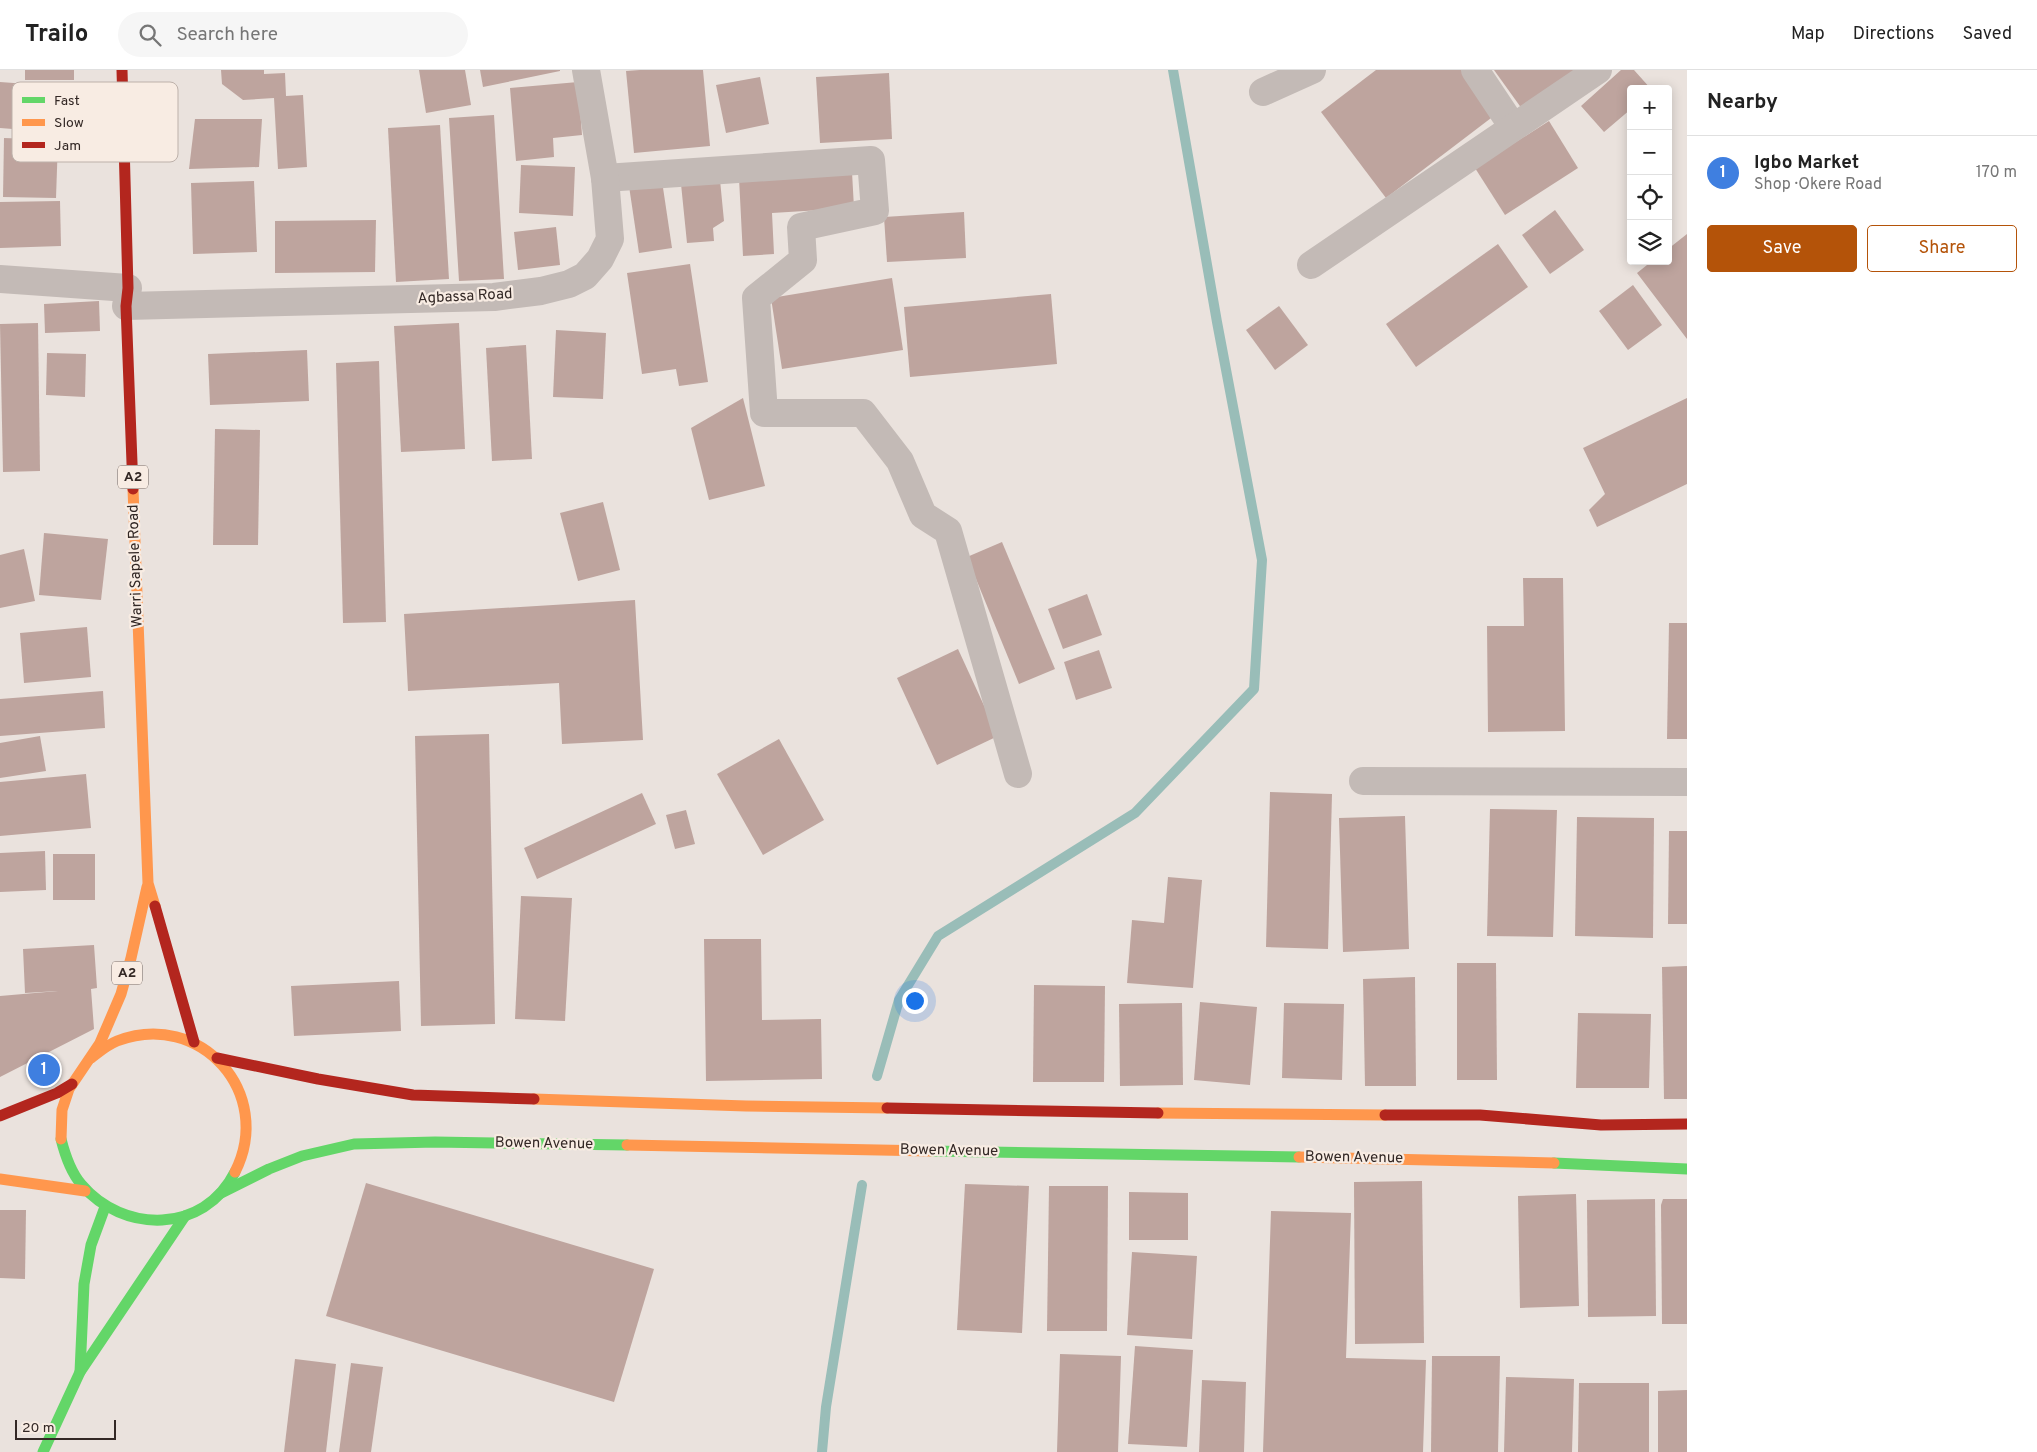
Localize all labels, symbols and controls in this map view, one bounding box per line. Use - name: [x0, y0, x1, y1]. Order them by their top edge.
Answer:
- search box: [118, 12, 468, 57]
- text: Trailo: [25, 20, 88, 50]
- icon: search: [136, 21, 164, 49]
- text: Search here: [176, 23, 278, 47]
- text: Map: [1791, 23, 1825, 46]
- text: Directions: [1853, 23, 1935, 46]
- text: Saved: [1963, 23, 2012, 46]
- legend: [12, 82, 178, 162]
- map controls: [1627, 85, 1672, 265]
- button: +: [1627, 85, 1672, 130]
- text: Nearby: [1707, 89, 1778, 116]
- text: Fast: [54, 93, 80, 110]
- text: Slow: [54, 115, 84, 132]
- button: −: [1627, 130, 1672, 175]
- text: Jam: [54, 138, 81, 155]
- text: Igbo Market: [1754, 151, 1859, 175]
- text: 1: [1720, 163, 1726, 183]
- text: 170 m: [1976, 163, 2017, 183]
- button: locate: [1627, 175, 1672, 220]
- text: Shop · Okere Road: [1754, 175, 1882, 195]
- button: layers: [1627, 220, 1672, 265]
- button: Save: [1707, 225, 1857, 272]
- button: Share: [1867, 225, 2017, 272]
- street label: Agbassa Road: [417, 285, 513, 309]
- road number: A2: [118, 466, 148, 488]
- street label: Warri Sapele Road: [124, 504, 148, 628]
- road number: A2: [112, 961, 142, 984]
- your location: [902, 988, 928, 1014]
- pin: 1: [28, 1051, 60, 1089]
- street label: Bowen Avenue: [495, 1134, 593, 1154]
- street label: Bowen Avenue: [900, 1141, 998, 1161]
- street label: Bowen Avenue: [1305, 1148, 1403, 1168]
- scale bar: [15, 1417, 116, 1440]
- text: 20 m: [22, 1420, 55, 1437]

